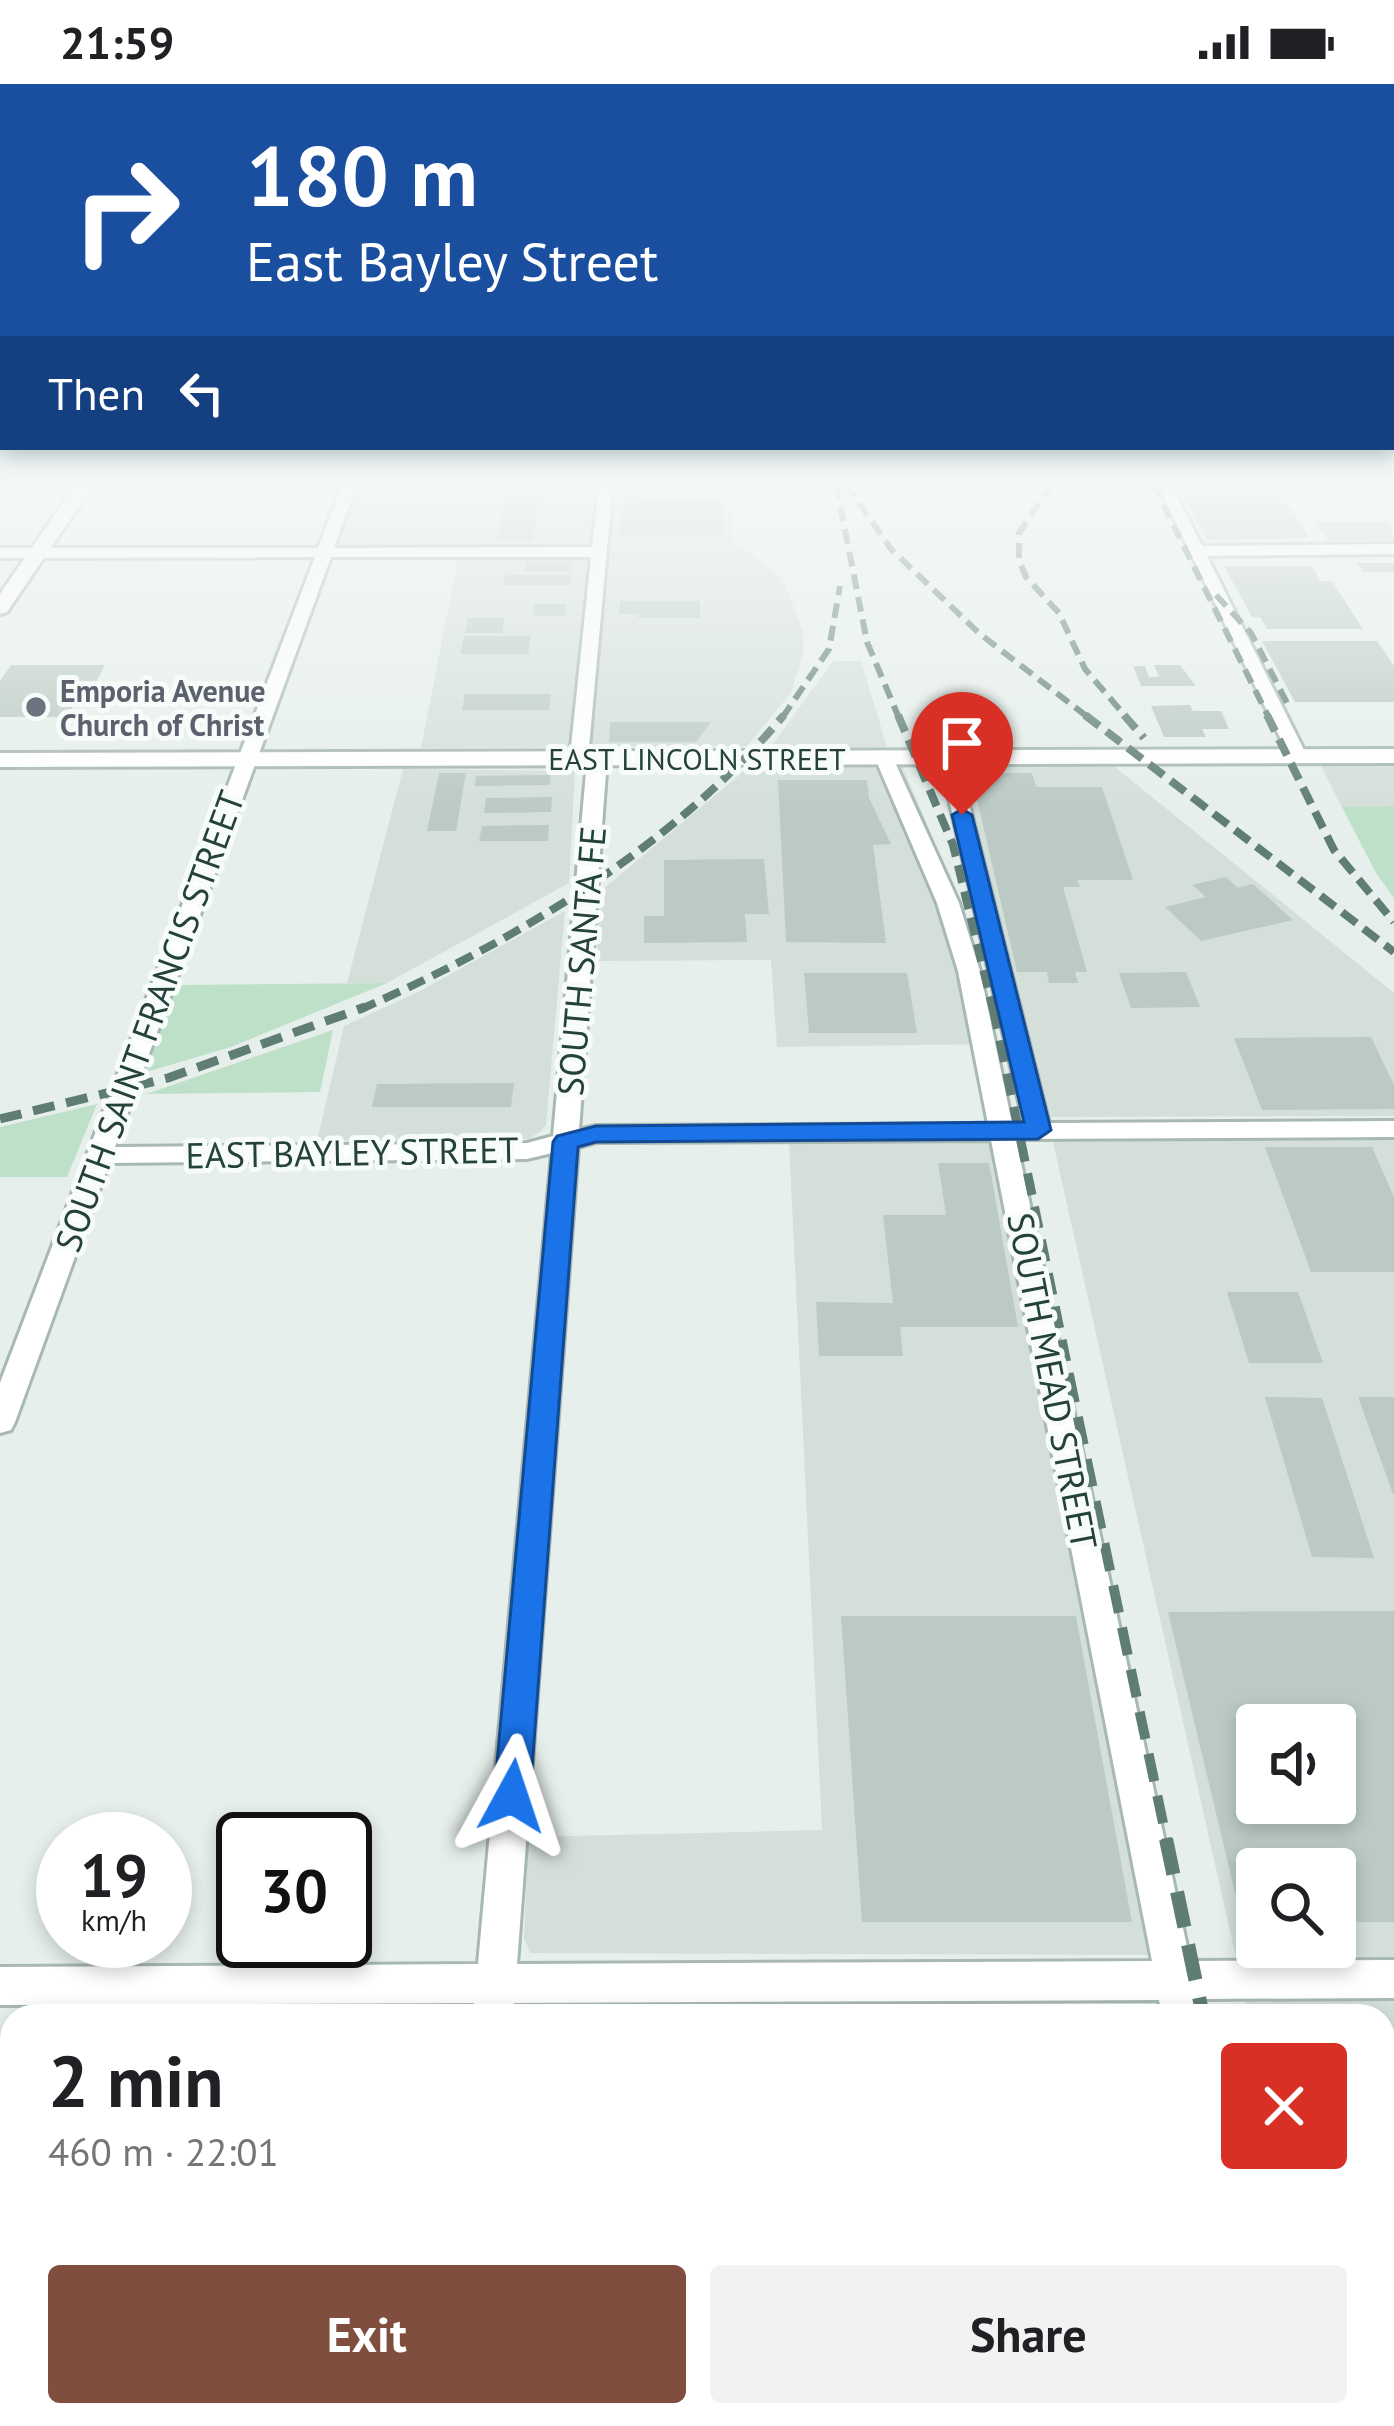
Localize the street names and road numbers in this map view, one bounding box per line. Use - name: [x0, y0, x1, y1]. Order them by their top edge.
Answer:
- street label: EAST LINCOLN STREET: [548, 739, 846, 778]
- street label: SOUTH SAINT FRANCIS STREET: [44, 784, 254, 1258]
- street label: SOUTH SANTA FE: [546, 824, 616, 1098]
- street label: EAST BAYLEY STREET: [185, 1126, 519, 1178]
- street label: SOUTH MEAD STREET: [997, 1209, 1109, 1553]

